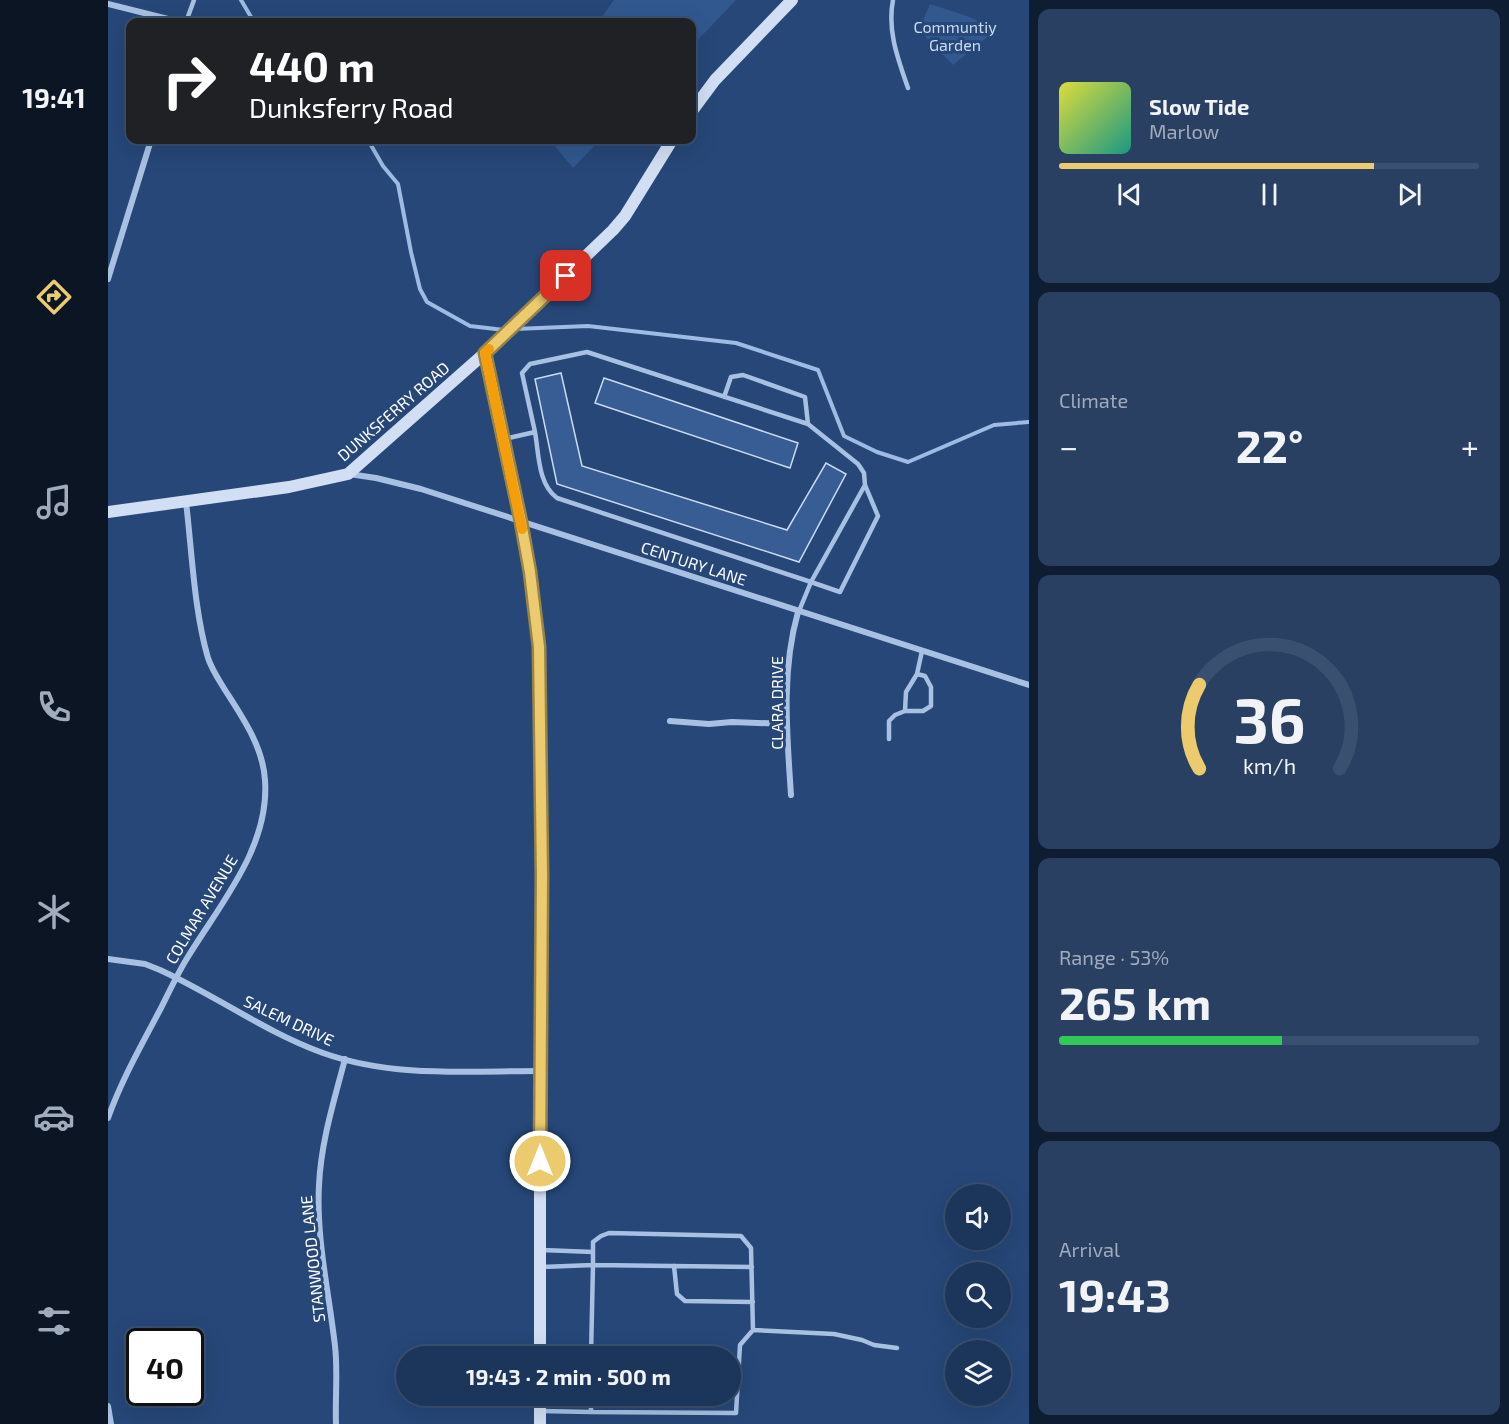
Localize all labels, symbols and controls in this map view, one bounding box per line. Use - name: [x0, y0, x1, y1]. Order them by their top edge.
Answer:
- park label: Communtiy Garden: [913, 17, 997, 54]
- text: 440 m: [249, 40, 375, 90]
- icon: right: [150, 42, 228, 120]
- text: 19:41: [22, 81, 86, 113]
- text: Dunksferry Road: [249, 91, 454, 123]
- text: Slow Tide: [1149, 93, 1249, 119]
- text: Marlow: [1149, 119, 1219, 143]
- icon: previous: [1113, 178, 1146, 211]
- icon: pause: [1253, 178, 1286, 211]
- icon: next: [1393, 178, 1426, 211]
- pin: [540, 250, 591, 301]
- icon: arrive: [549, 259, 582, 292]
- icon: directions: [33, 276, 75, 318]
- street label: DUNKSFERRY ROAD: [333, 357, 453, 465]
- text: Climate: [1059, 388, 1128, 412]
- text: 22°: [1236, 418, 1303, 472]
- text: −: [1059, 426, 1078, 466]
- text: +: [1461, 426, 1479, 466]
- icon: music: [33, 481, 75, 523]
- street label: CENTURY LANE: [639, 537, 749, 589]
- street label: CLARA DRIVE: [767, 656, 786, 750]
- text: 36: [1233, 681, 1305, 756]
- icon: phone: [33, 686, 75, 728]
- text: km/h: [1242, 753, 1296, 778]
- street label: COLMAR AVENUE: [161, 851, 241, 967]
- icon: climate: [33, 891, 75, 933]
- text: Range · 53%: [1059, 945, 1169, 969]
- text: 265 km: [1059, 975, 1211, 1029]
- street label: SALEM DRIVE: [241, 991, 337, 1049]
- icon: car: [33, 1096, 75, 1138]
- position arrow: [508, 1129, 572, 1193]
- map controls: [945, 1184, 1011, 1406]
- button: sound: [945, 1184, 1011, 1250]
- street label: STANWOOD LANE: [296, 1194, 328, 1324]
- text: Arrival: [1059, 1237, 1120, 1261]
- button: search: [945, 1262, 1011, 1328]
- text: 19:43: [1059, 1267, 1171, 1321]
- icon: filters: [33, 1300, 75, 1342]
- speed limit sign: 40: [126, 1328, 204, 1406]
- button: layers: [945, 1340, 1011, 1406]
- text: 19:43 · 2 min · 500 m: [466, 1363, 671, 1389]

